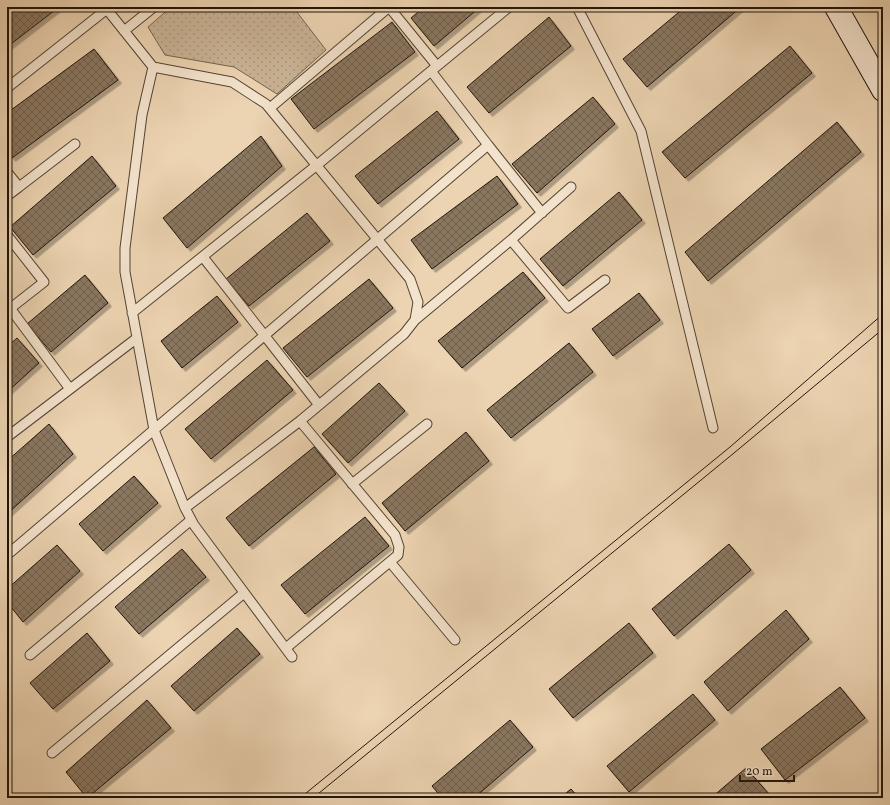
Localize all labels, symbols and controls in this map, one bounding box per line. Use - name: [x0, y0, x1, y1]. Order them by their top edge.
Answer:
- scale bar: [740, 757, 794, 783]
- text: 20 m: [746, 764, 773, 780]

